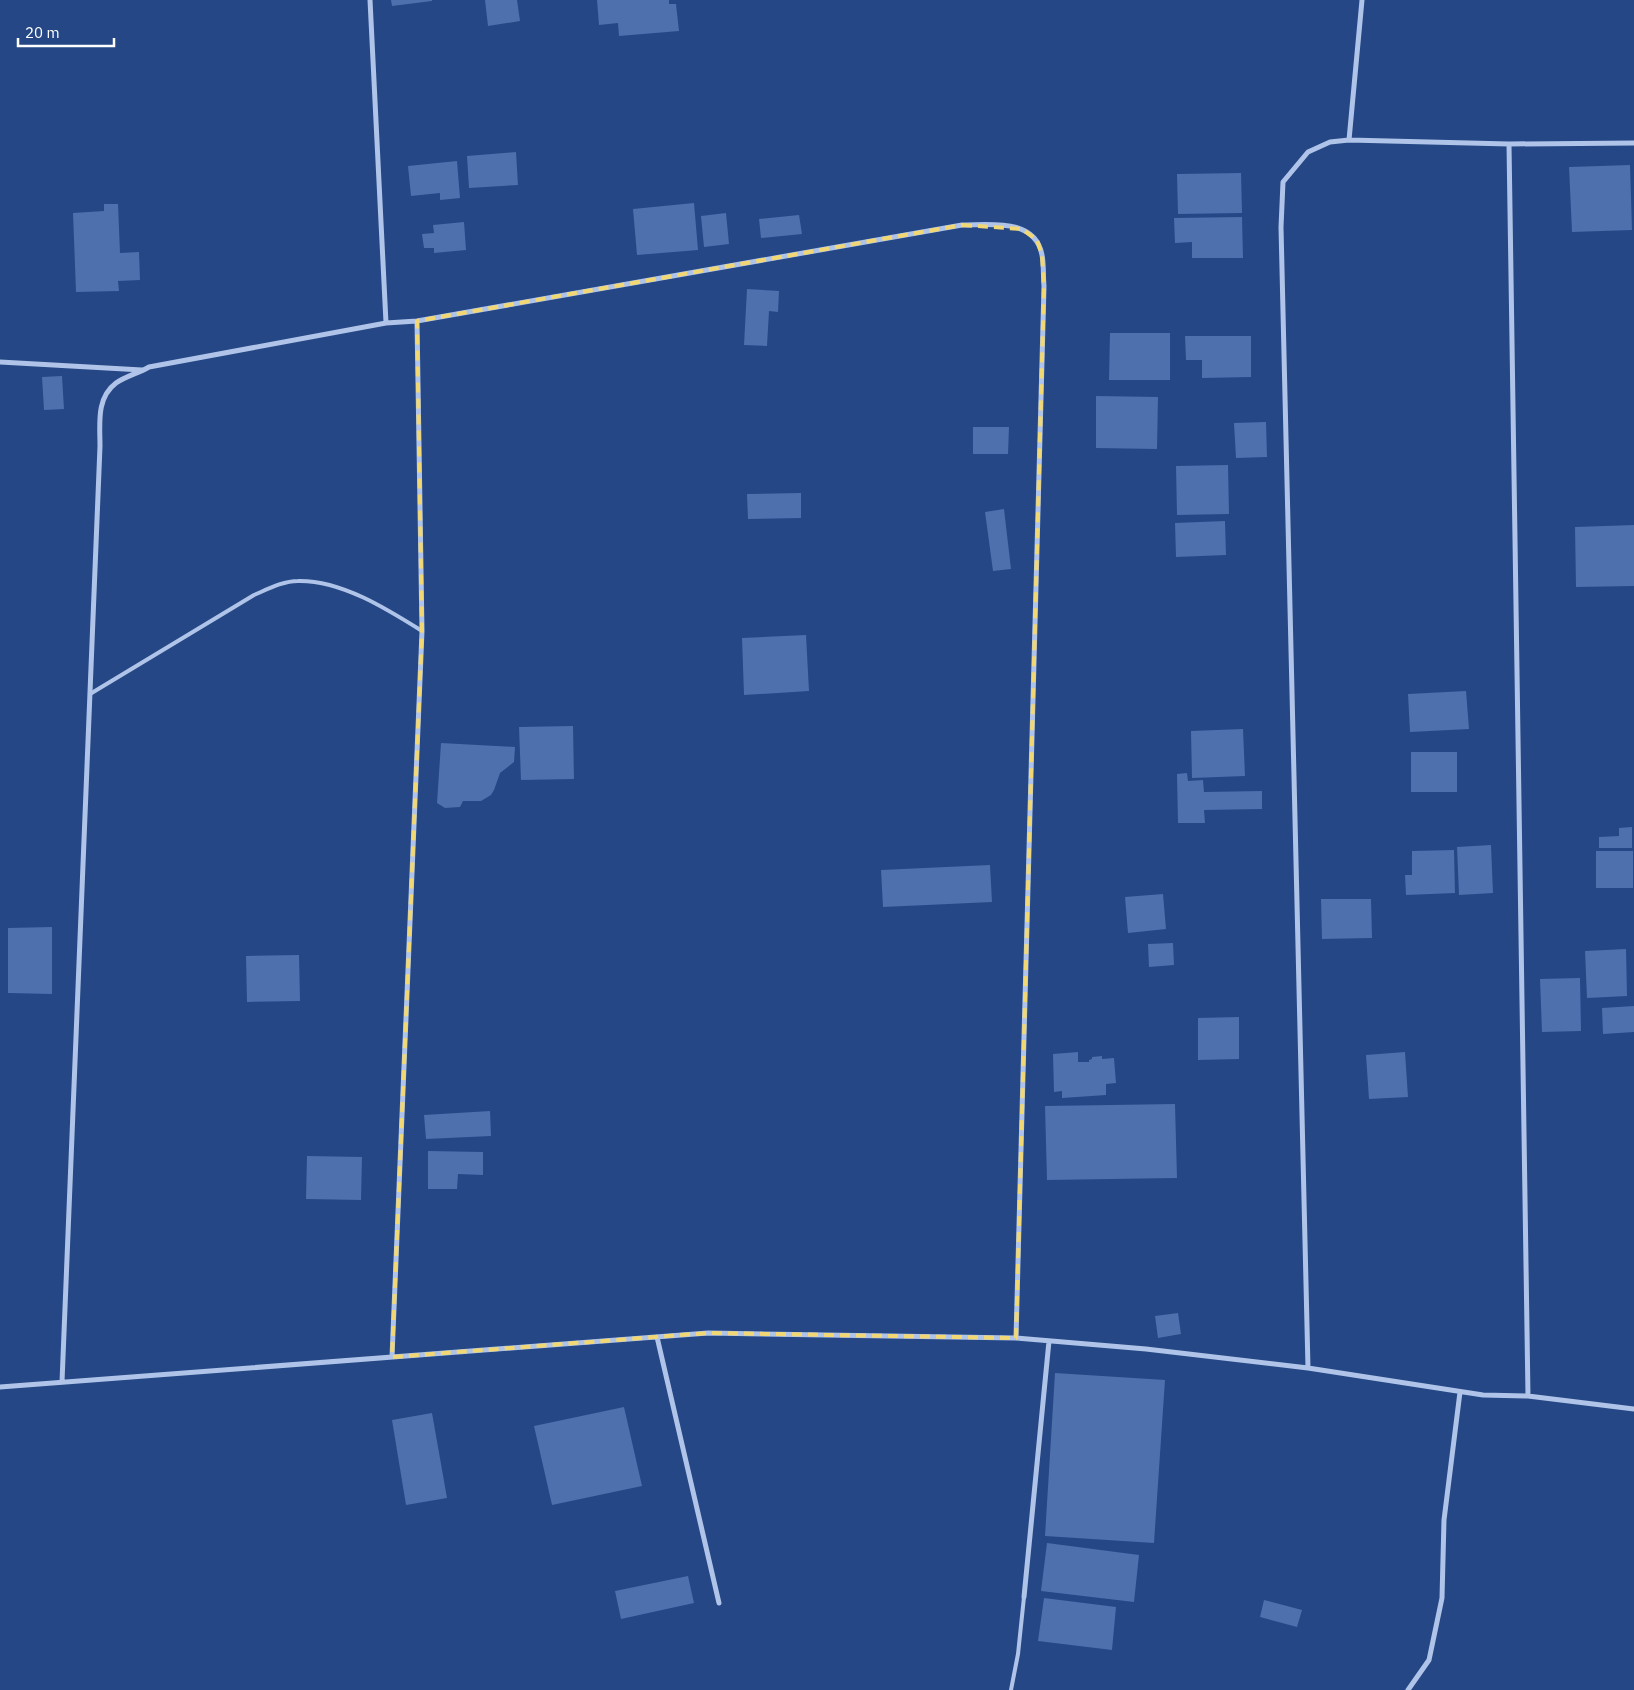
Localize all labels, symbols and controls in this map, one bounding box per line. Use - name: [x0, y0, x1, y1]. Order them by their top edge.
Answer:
- scale bar: [18, 15, 114, 47]
- text: 20 m: [25, 23, 60, 42]

